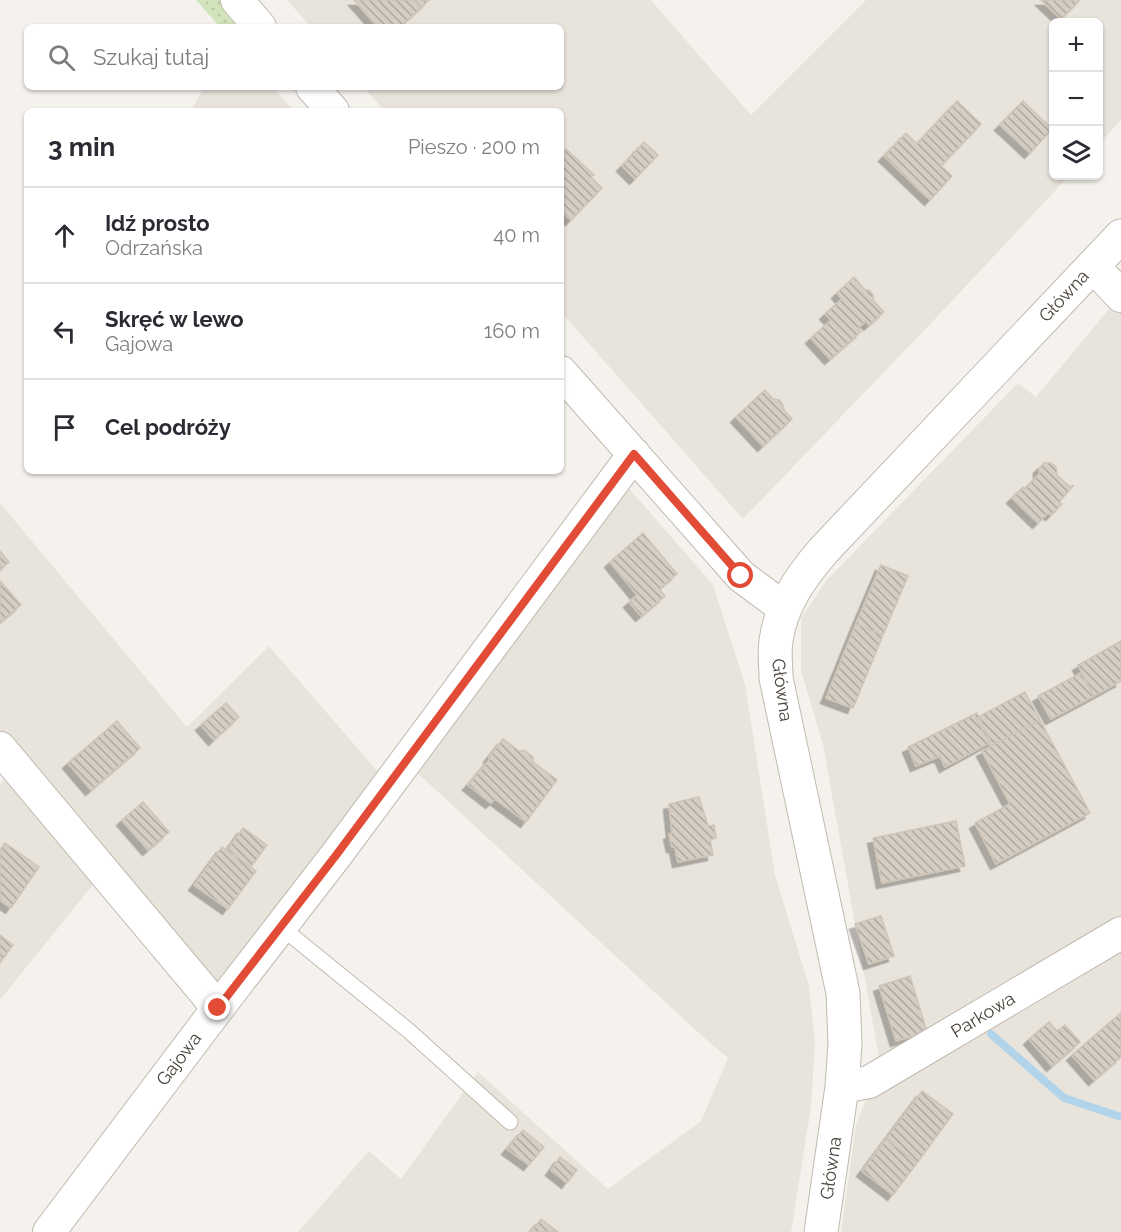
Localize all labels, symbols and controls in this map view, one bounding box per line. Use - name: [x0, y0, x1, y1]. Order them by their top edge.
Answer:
- map controls: [1049, 18, 1103, 180]
- button: +: [1049, 18, 1103, 72]
- search box: [24, 24, 564, 90]
- icon: search: [45, 41, 78, 74]
- text: Szukaj tutaj: [93, 44, 209, 70]
- button: −: [1049, 72, 1103, 126]
- button: layers: [1049, 126, 1103, 180]
- text: 3 min: [48, 132, 115, 162]
- text: Pieszo · 200 m: [408, 135, 540, 159]
- text: Idź prosto: [105, 210, 210, 236]
- icon: ahead: [48, 219, 81, 252]
- text: 40 m: [493, 223, 540, 247]
- text: Odrzańska: [105, 236, 203, 260]
- street label: Główna: [1034, 265, 1093, 326]
- text: Skręć w lewo: [105, 306, 244, 332]
- icon: left: [48, 315, 81, 348]
- text: 160 m: [484, 319, 540, 343]
- text: Gajowa: [105, 332, 173, 356]
- icon: arrive: [48, 411, 81, 444]
- text: Cel podróży: [105, 414, 231, 440]
- route start: [727, 562, 753, 588]
- street label: Główna: [768, 657, 797, 723]
- street label: Parkowa: [947, 987, 1019, 1042]
- route end: [204, 994, 230, 1020]
- street label: Gajowa: [152, 1028, 205, 1090]
- street label: Główna: [816, 1135, 845, 1201]

